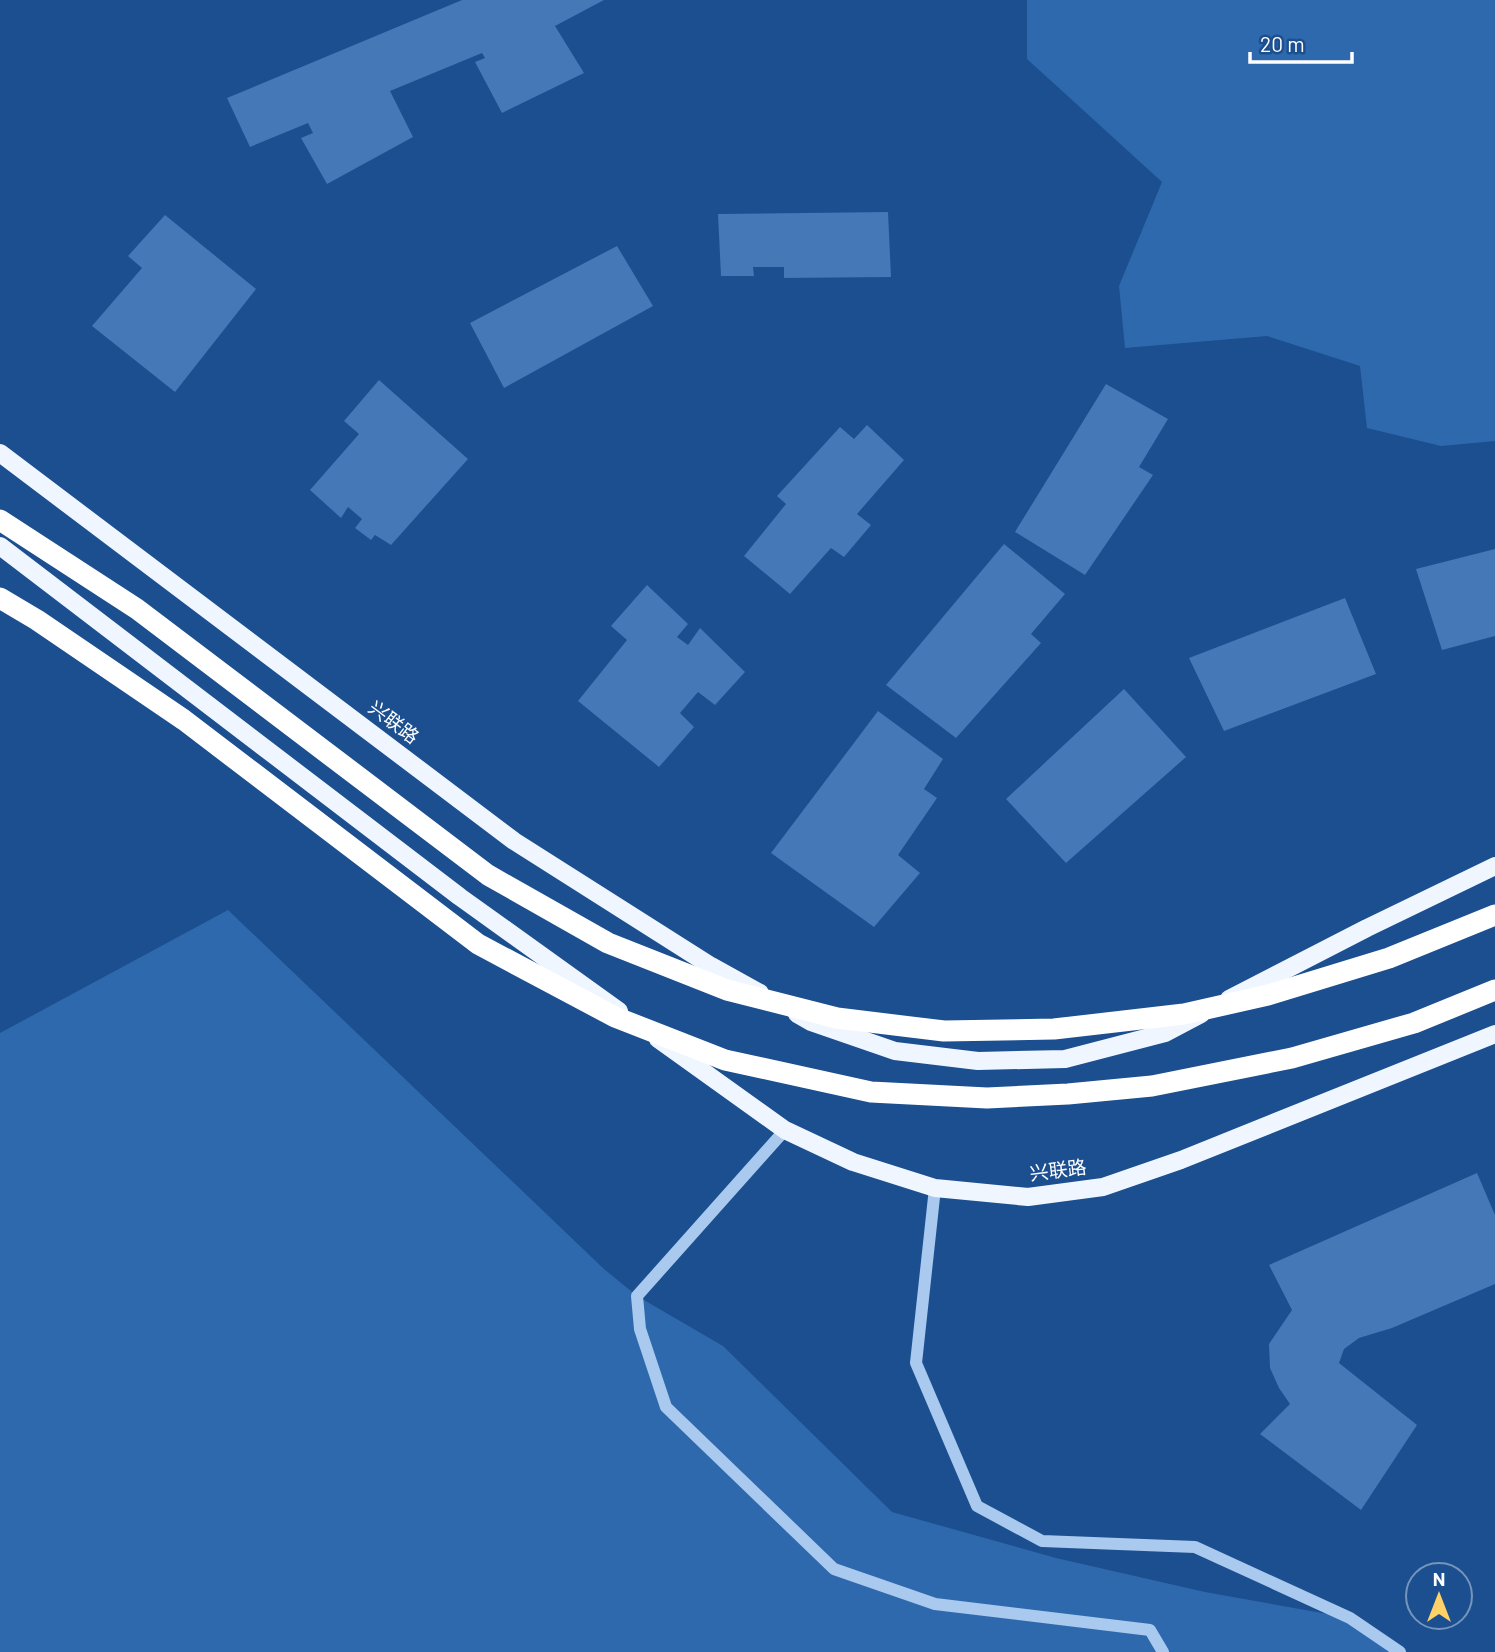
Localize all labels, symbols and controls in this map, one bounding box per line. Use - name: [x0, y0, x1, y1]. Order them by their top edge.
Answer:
- scale bar: [1250, 21, 1352, 65]
- text: 20 m: [1260, 31, 1305, 56]
- street label: 兴联路: [365, 695, 424, 748]
- street label: 兴联路: [1028, 1155, 1088, 1184]
- north arrow: [1404, 1561, 1474, 1631]
- text: N: [1433, 1567, 1445, 1590]

